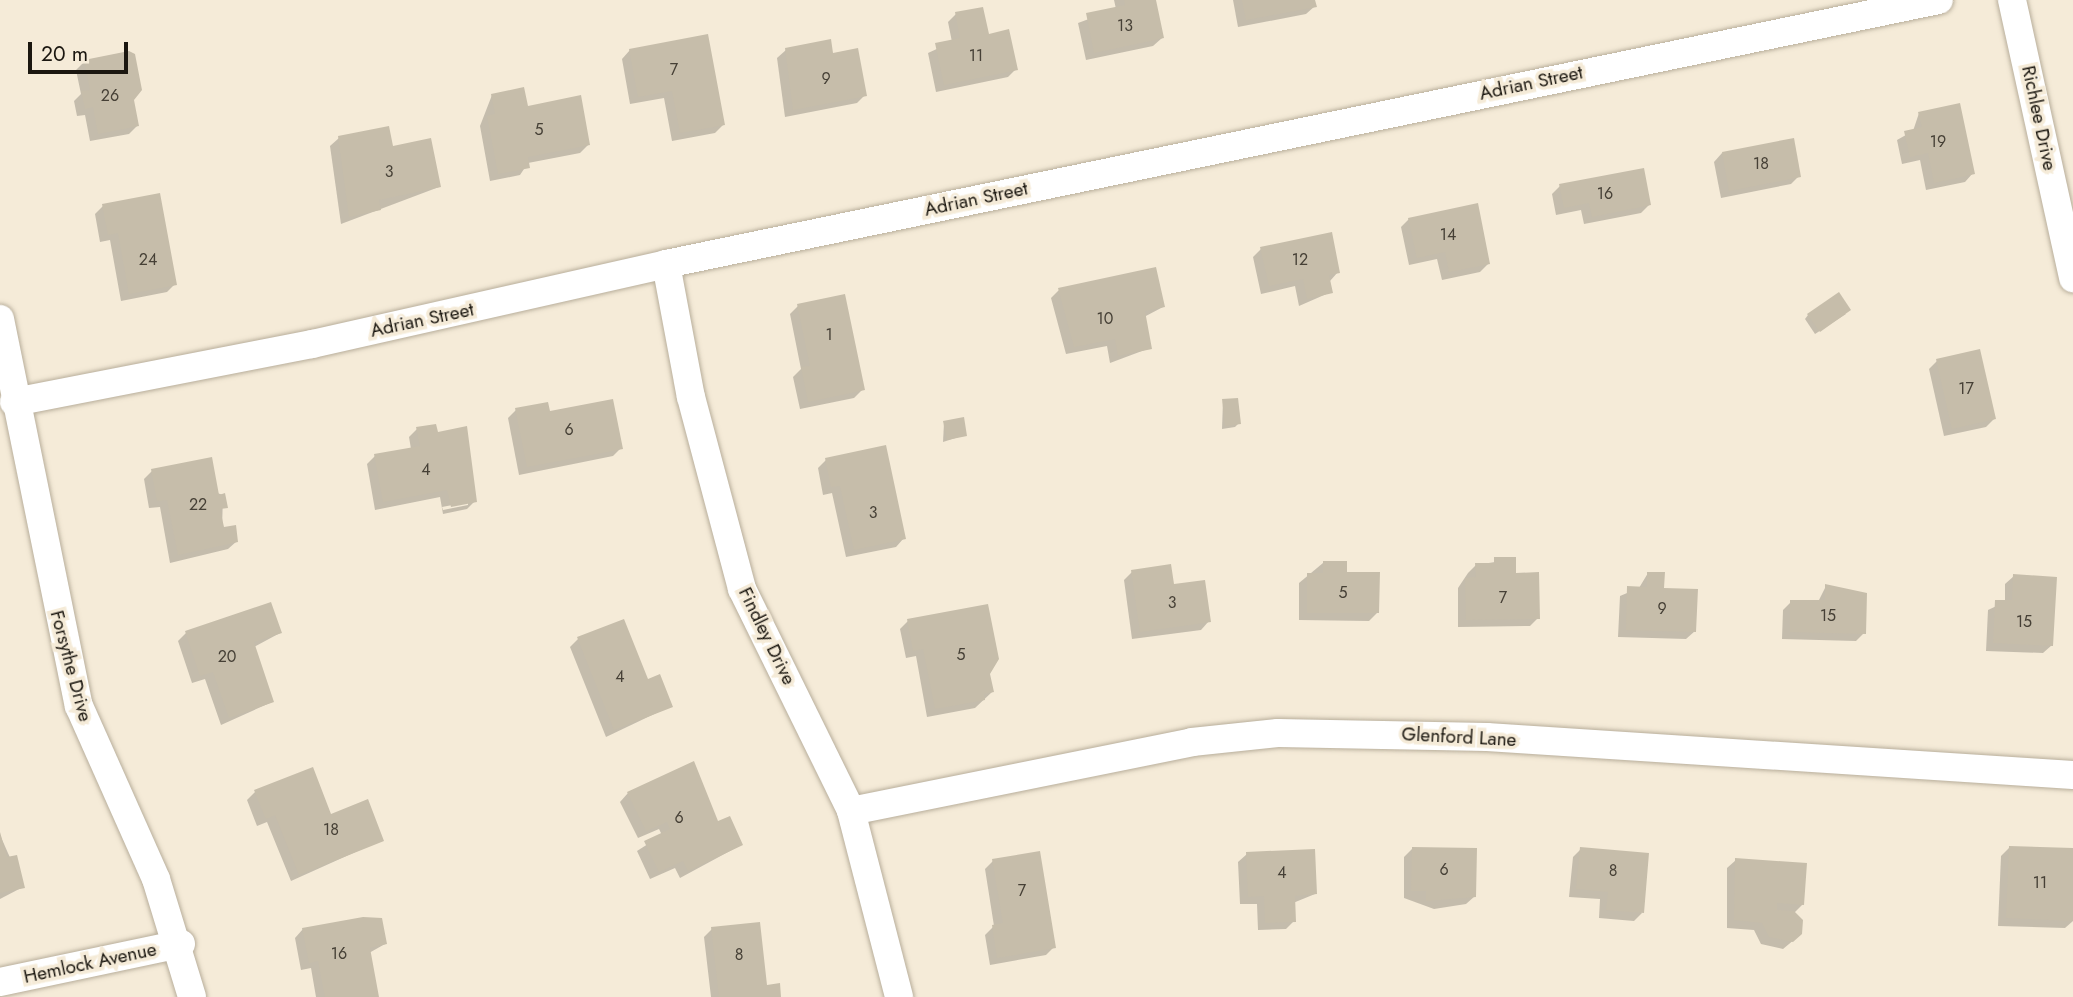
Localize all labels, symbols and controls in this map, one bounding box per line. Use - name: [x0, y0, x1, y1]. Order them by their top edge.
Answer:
- house number: 13: [1117, 16, 1133, 36]
- scale bar: [32, 28, 131, 72]
- text: 20 m: [41, 39, 88, 69]
- house number: 11: [969, 46, 983, 66]
- house number: 7: [670, 60, 678, 80]
- street label: Adrian Street: [1477, 61, 1585, 105]
- street label: Richlee Drive: [2017, 64, 2061, 172]
- house number: 9: [821, 69, 831, 89]
- house number: 26: [101, 86, 119, 106]
- house number: 5: [534, 120, 544, 140]
- house number: 19: [1930, 132, 1946, 152]
- house number: 18: [1753, 154, 1769, 174]
- house number: 3: [385, 162, 393, 182]
- street label: Adrian Street: [922, 177, 1030, 221]
- house number: 16: [1597, 184, 1613, 204]
- house number: 14: [1440, 225, 1456, 245]
- house number: 24: [139, 250, 157, 270]
- house number: 12: [1292, 250, 1308, 270]
- street label: Adrian Street: [368, 298, 476, 342]
- house number: 10: [1097, 309, 1113, 329]
- house number: 1: [825, 325, 833, 345]
- house number: 17: [1958, 379, 1974, 399]
- house number: 6: [564, 420, 574, 440]
- house number: 4: [421, 460, 431, 480]
- house number: 22: [189, 495, 207, 515]
- house number: 3: [869, 503, 877, 523]
- house number: 5: [1338, 583, 1348, 603]
- street label: Findley Drive: [734, 584, 800, 688]
- house number: 7: [1499, 588, 1507, 608]
- house number: 3: [1168, 593, 1176, 613]
- house number: 9: [1657, 599, 1667, 619]
- house number: 15: [1820, 606, 1836, 626]
- street label: Forsythe Drive: [45, 608, 97, 724]
- house number: 15: [2016, 612, 2032, 632]
- house number: 5: [956, 645, 966, 665]
- house number: 20: [218, 647, 236, 667]
- house number: 4: [615, 667, 625, 687]
- street label: Glenford Lane: [1401, 723, 1517, 751]
- house number: 6: [674, 808, 684, 828]
- house number: 18: [323, 820, 339, 840]
- house number: 6: [1439, 860, 1449, 880]
- house number: 8: [1609, 861, 1617, 881]
- house number: 4: [1277, 863, 1287, 883]
- house number: 11: [2033, 873, 2047, 893]
- house number: 7: [1018, 881, 1026, 901]
- street label: Hemlock Avenue: [21, 938, 159, 988]
- house number: 16: [331, 944, 347, 964]
- house number: 8: [735, 945, 743, 965]

